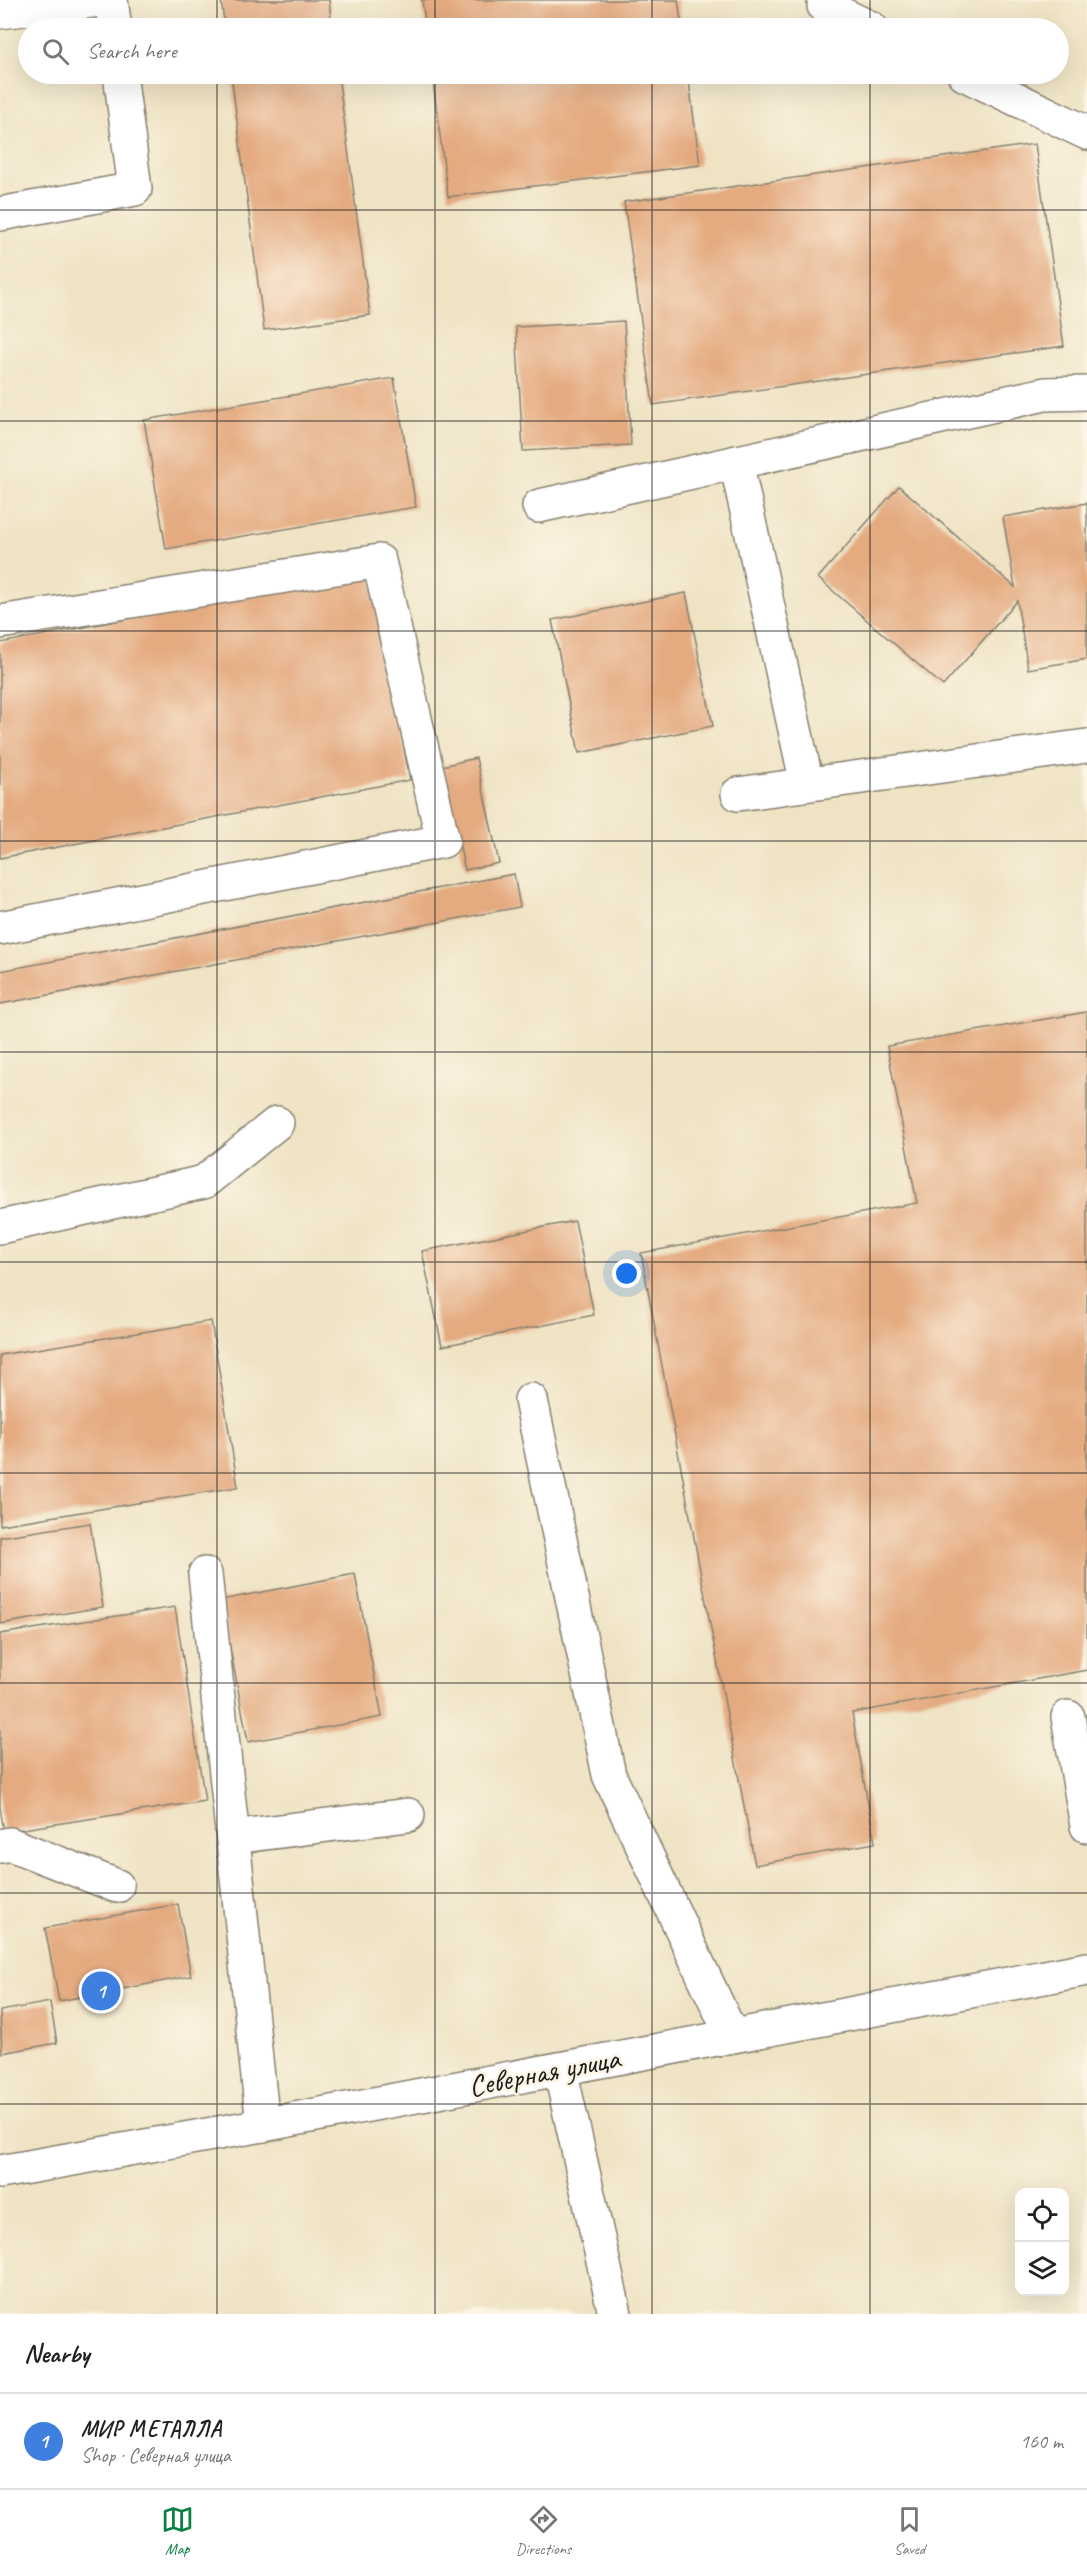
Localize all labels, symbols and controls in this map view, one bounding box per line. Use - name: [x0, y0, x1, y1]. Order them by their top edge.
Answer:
- search box: [18, 18, 1069, 84]
- icon: search: [39, 35, 72, 68]
- text: Search here: [87, 37, 177, 65]
- your location: [612, 1259, 641, 1288]
- pin: 1: [82, 1968, 120, 2014]
- street label: Северная улица: [465, 2038, 625, 2105]
- map controls: [1015, 2188, 1069, 2296]
- button: locate: [1015, 2188, 1069, 2242]
- button: layers: [1015, 2242, 1069, 2296]
- text: Nearby: [24, 2337, 89, 2370]
- text: МИР МЕТАЛЛА: [81, 2415, 221, 2443]
- text: 1: [39, 2429, 48, 2454]
- text: 160 m: [1020, 2429, 1063, 2454]
- text: Shop · Северная улица: [81, 2443, 231, 2468]
- tab: Map: [161, 2503, 194, 2559]
- tab: Directions: [516, 2503, 571, 2559]
- tab: Saved: [893, 2503, 926, 2559]

